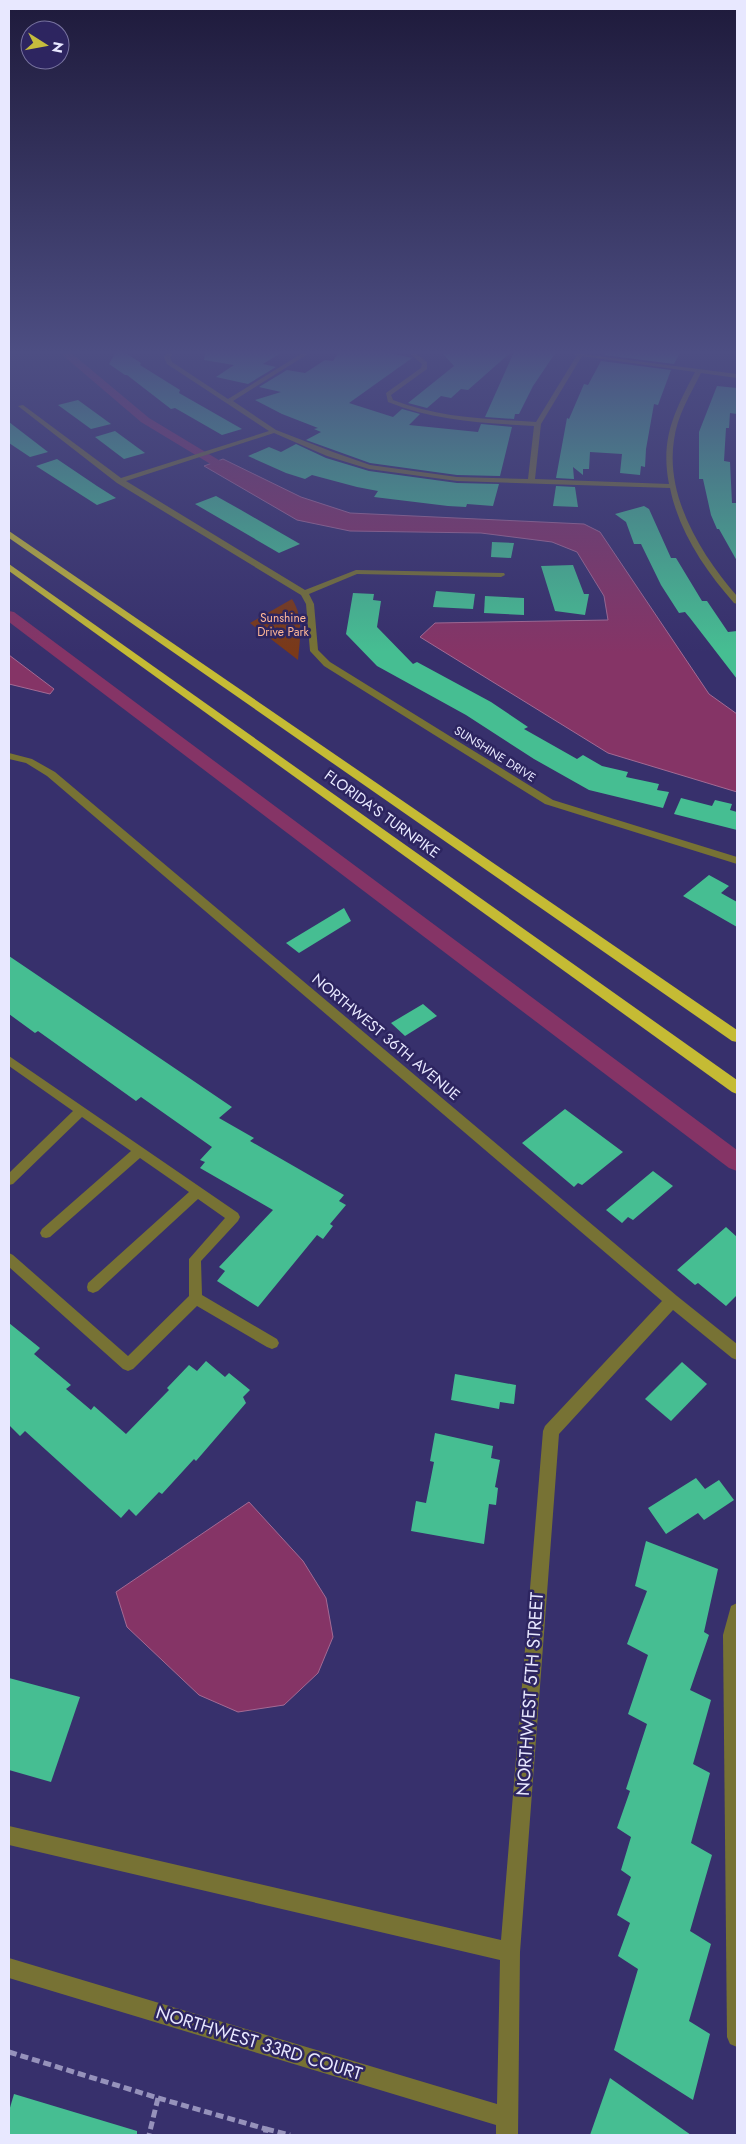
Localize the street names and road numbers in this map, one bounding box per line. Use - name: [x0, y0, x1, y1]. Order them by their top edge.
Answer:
- street label: SUNSHINE DRIVE: [451, 722, 539, 786]
- street label: FLORIDA'S TURNPIKE: [320, 765, 444, 863]
- street label: NORTHWEST 36TH AVENUE: [307, 968, 465, 1106]
- street label: NORTHWEST 5TH STREET: [510, 1591, 550, 1797]
- street label: NORTHWEST 33RD COURT: [153, 1999, 366, 2087]

